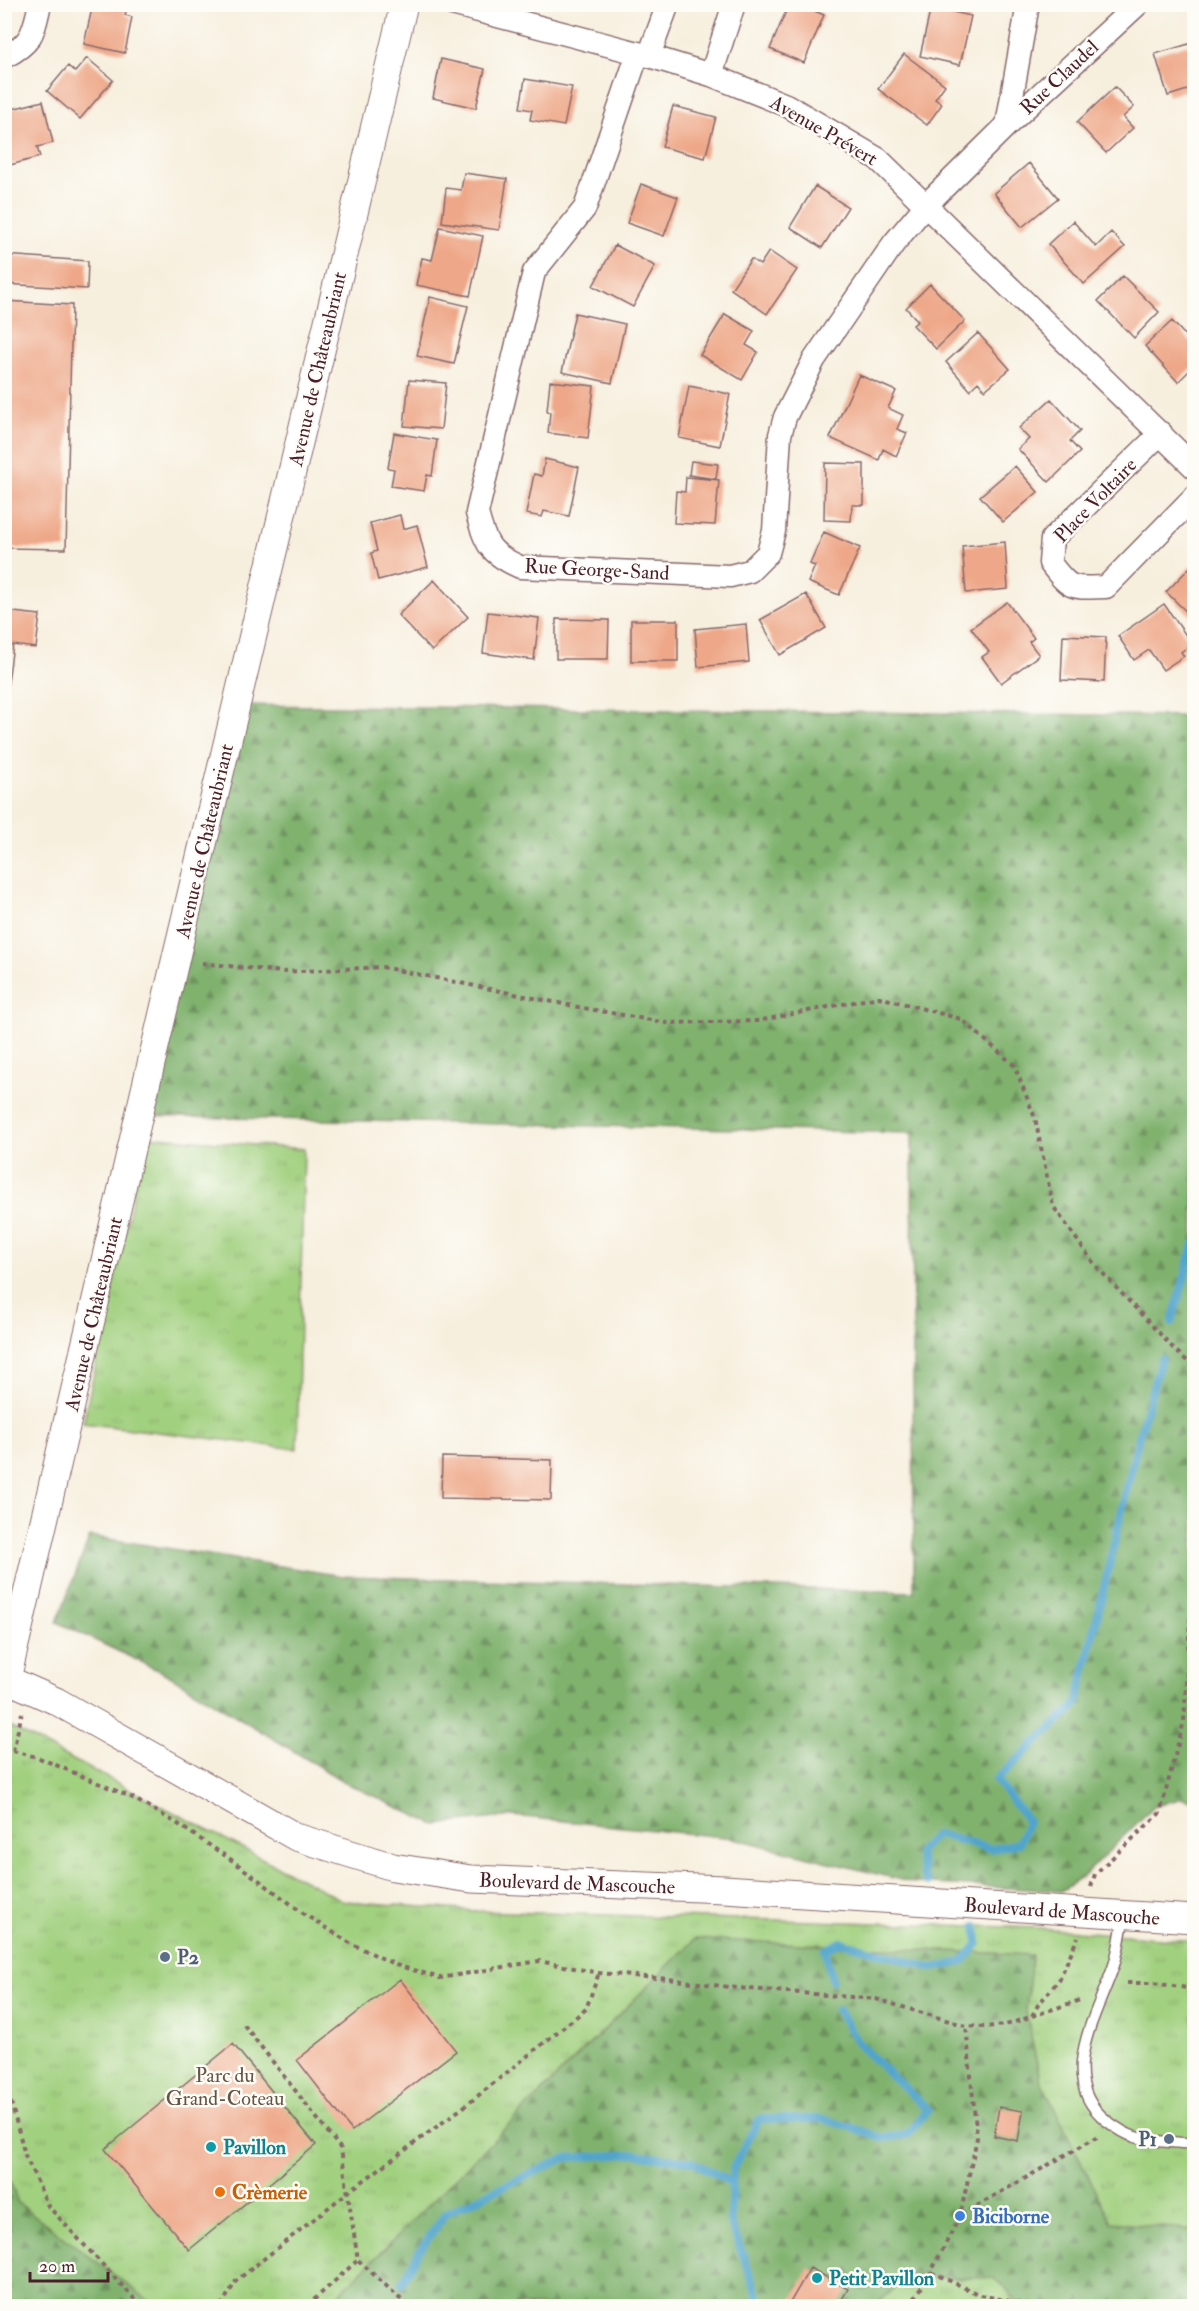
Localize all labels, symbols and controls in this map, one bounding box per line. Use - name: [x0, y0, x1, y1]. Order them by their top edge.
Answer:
- street label: Rue Claudel: [1015, 35, 1104, 120]
- street label: Avenue Prévert: [765, 89, 882, 172]
- street label: Avenue de Châteaubriant: [283, 269, 352, 470]
- street label: Place Voltaire: [1049, 453, 1142, 548]
- street label: Rue George-Sand: [524, 553, 670, 586]
- street label: Avenue de Châteaubriant: [170, 741, 239, 942]
- street label: Avenue de Châteaubriant: [59, 1214, 128, 1415]
- street label: Boulevard de Mascouche: [478, 1868, 675, 1899]
- street label: Boulevard de Mascouche: [963, 1892, 1161, 1931]
- place label: P2: [177, 1945, 199, 1970]
- marker: P2: [158, 1950, 172, 1964]
- park label: Parc du Grand-Coteau: [166, 2063, 284, 2111]
- place label: P1: [1138, 2127, 1157, 2152]
- marker: P1: [1162, 2132, 1176, 2146]
- place label: Pavillon: [223, 2135, 287, 2160]
- marker: Pavillon: [204, 2140, 218, 2154]
- place label: Crèmerie: [232, 2180, 308, 2205]
- marker: Crèmerie: [213, 2185, 227, 2199]
- place label: Biciborne: [972, 2204, 1050, 2229]
- marker: Biciborne: [953, 2209, 967, 2223]
- scale bar: [30, 2245, 108, 2283]
- text: 20 m: [39, 2255, 75, 2278]
- place label: Petit Pavillon: [829, 2266, 935, 2291]
- marker: Petit Pavillon: [810, 2271, 824, 2285]

